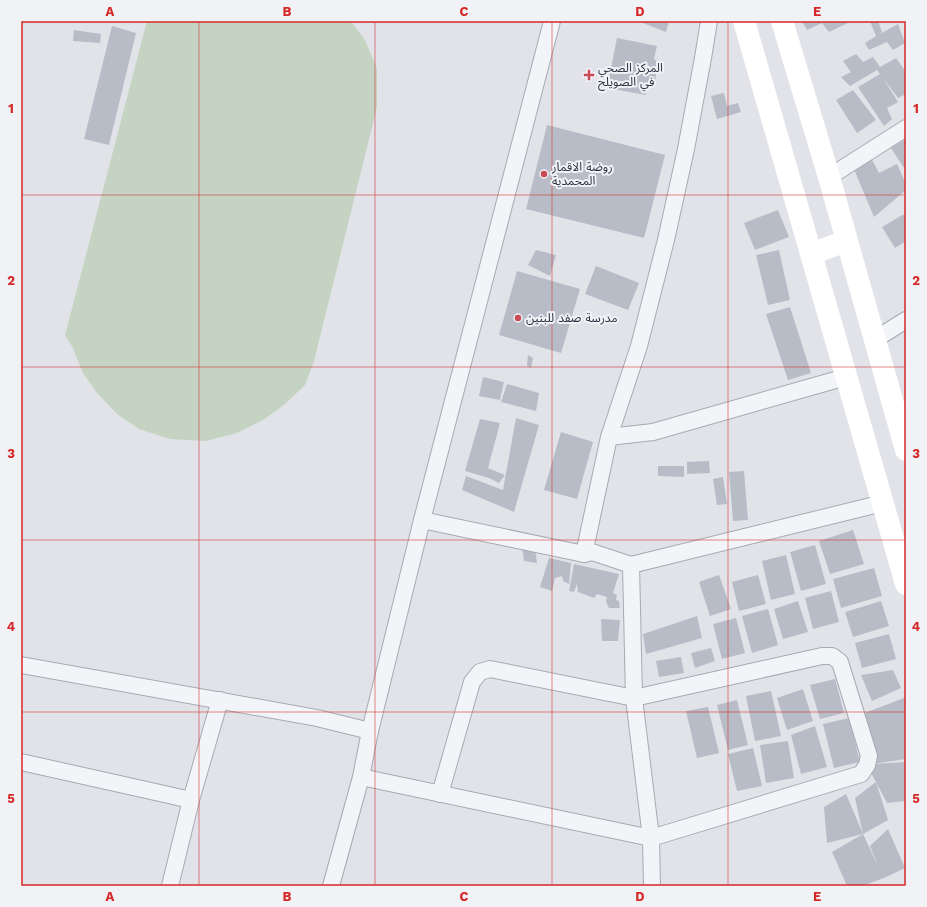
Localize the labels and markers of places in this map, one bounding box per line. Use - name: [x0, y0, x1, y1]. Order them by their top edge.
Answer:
- place label: المركز الصحي في الصويلح: [598, 61, 663, 92]
- marker: المركز الصحي في الصويلح: [583, 69, 595, 81]
- place label: روضة الاقمار المحمدية: [551, 160, 613, 188]
- marker: روضة الاقمار المحمدية: [539, 169, 549, 179]
- place label: مدرسة صفد للبنين: [526, 311, 618, 325]
- marker: مدرسة صفد للبنين: [513, 313, 523, 323]

